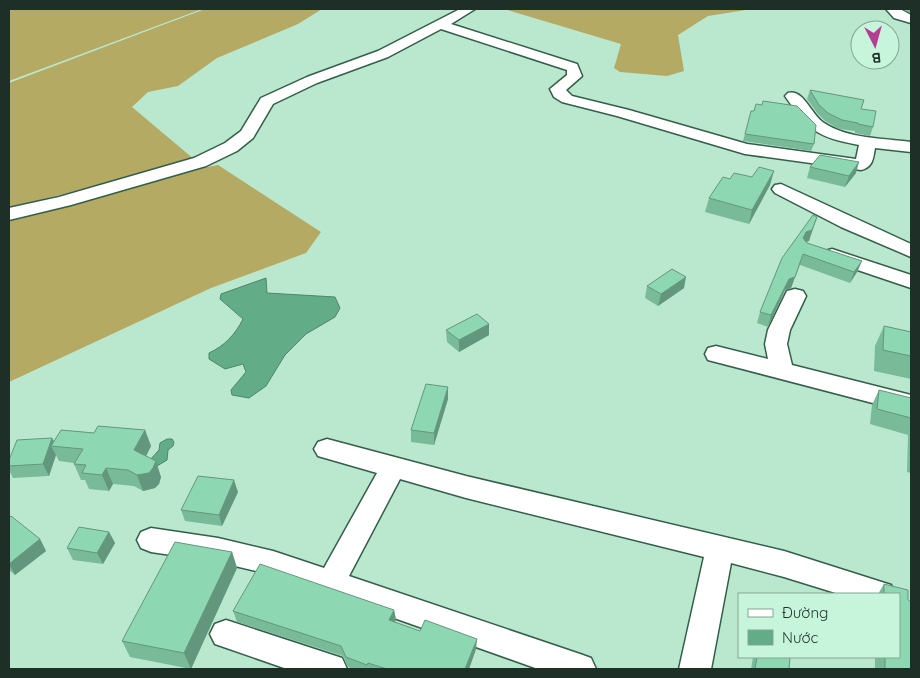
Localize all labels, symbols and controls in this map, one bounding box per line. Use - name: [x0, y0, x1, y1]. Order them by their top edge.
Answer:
- north arrow: [850, 20, 900, 70]
- text: B: [871, 48, 882, 67]
- legend: [738, 593, 900, 658]
- text: Đường: [782, 603, 828, 622]
- text: Nước: [782, 628, 819, 647]

